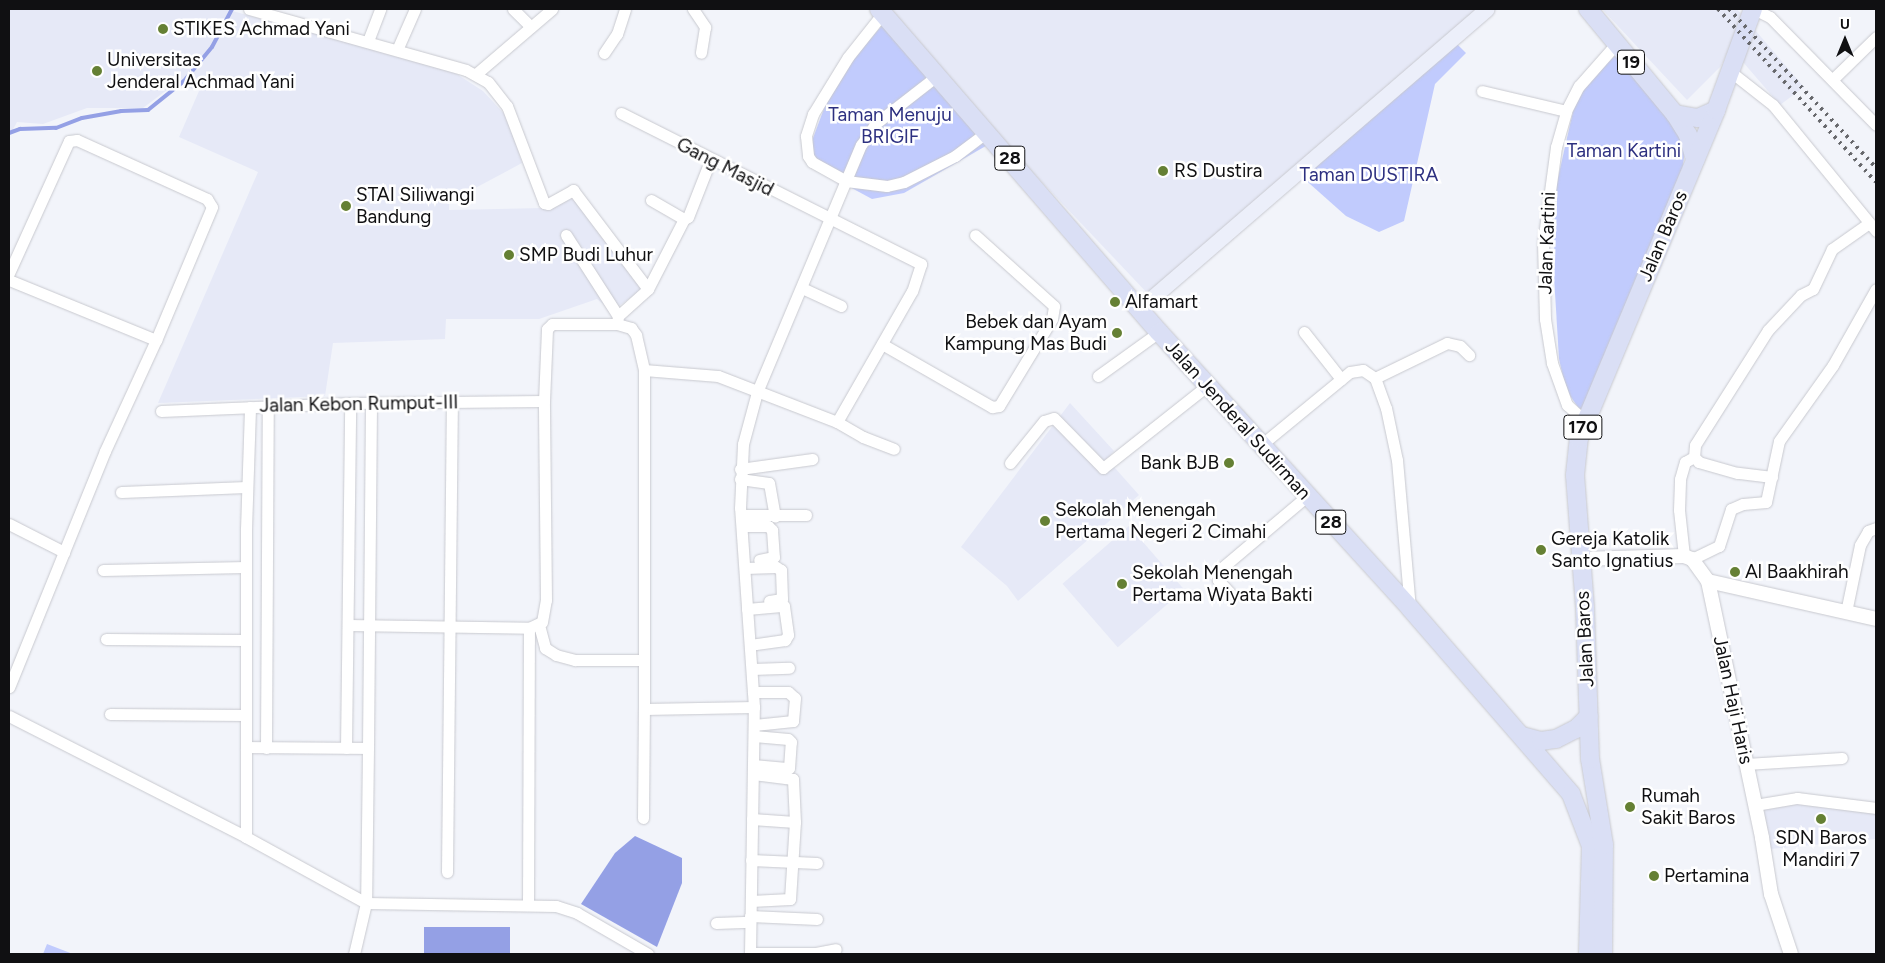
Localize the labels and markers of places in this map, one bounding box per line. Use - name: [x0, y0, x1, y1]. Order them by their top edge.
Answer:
- place label: STIKES Achmad Yani: [173, 18, 350, 40]
- marker: STIKES Achmad Yani: [157, 23, 169, 35]
- place label: Universitas Jenderal Achmad Yani: [107, 49, 295, 93]
- marker: Universitas Jenderal Achmad Yani: [91, 65, 103, 77]
- place label: RS Dustira: [1174, 160, 1262, 182]
- marker: RS Dustira: [1156, 164, 1170, 178]
- place label: STAI Siliwangi Bandung: [356, 184, 475, 228]
- marker: STAI Siliwangi Bandung: [340, 200, 352, 212]
- place label: SMP Budi Luhur: [519, 244, 653, 266]
- marker: SMP Budi Luhur: [503, 249, 515, 261]
- place label: Alfamart: [1125, 291, 1198, 313]
- marker: Alfamart: [1109, 296, 1121, 308]
- place label: Bebek dan Ayam Kampung Mas Budi: [944, 311, 1107, 355]
- marker: Bebek dan Ayam Kampung Mas Budi: [1111, 327, 1123, 339]
- place label: Bank BJB: [1140, 452, 1219, 474]
- marker: Bank BJB: [1223, 457, 1235, 469]
- place label: Sekolah Menengah Pertama Negeri 2 Cimahi: [1055, 499, 1266, 543]
- marker: Sekolah Menengah Pertama Negeri 2 Cimahi: [1039, 515, 1051, 527]
- place label: Gereja Katolik Santo Ignatius: [1551, 528, 1673, 572]
- marker: Gereja Katolik Santo Ignatius: [1535, 544, 1547, 556]
- place label: Al Baakhirah: [1745, 561, 1849, 583]
- place label: Sekolah Menengah Pertama Wiyata Bakti: [1132, 562, 1313, 606]
- marker: Al Baakhirah: [1729, 566, 1741, 578]
- marker: Sekolah Menengah Pertama Wiyata Bakti: [1116, 578, 1128, 590]
- place label: Rumah Sakit Baros: [1641, 785, 1735, 829]
- marker: Rumah Sakit Baros: [1623, 800, 1637, 814]
- marker: SDN Baros Mandiri 7: [1815, 813, 1827, 825]
- place label: SDN Baros Mandiri 7: [1775, 827, 1867, 871]
- place label: Pertamina: [1664, 865, 1749, 887]
- marker: Pertamina: [1648, 870, 1660, 882]

